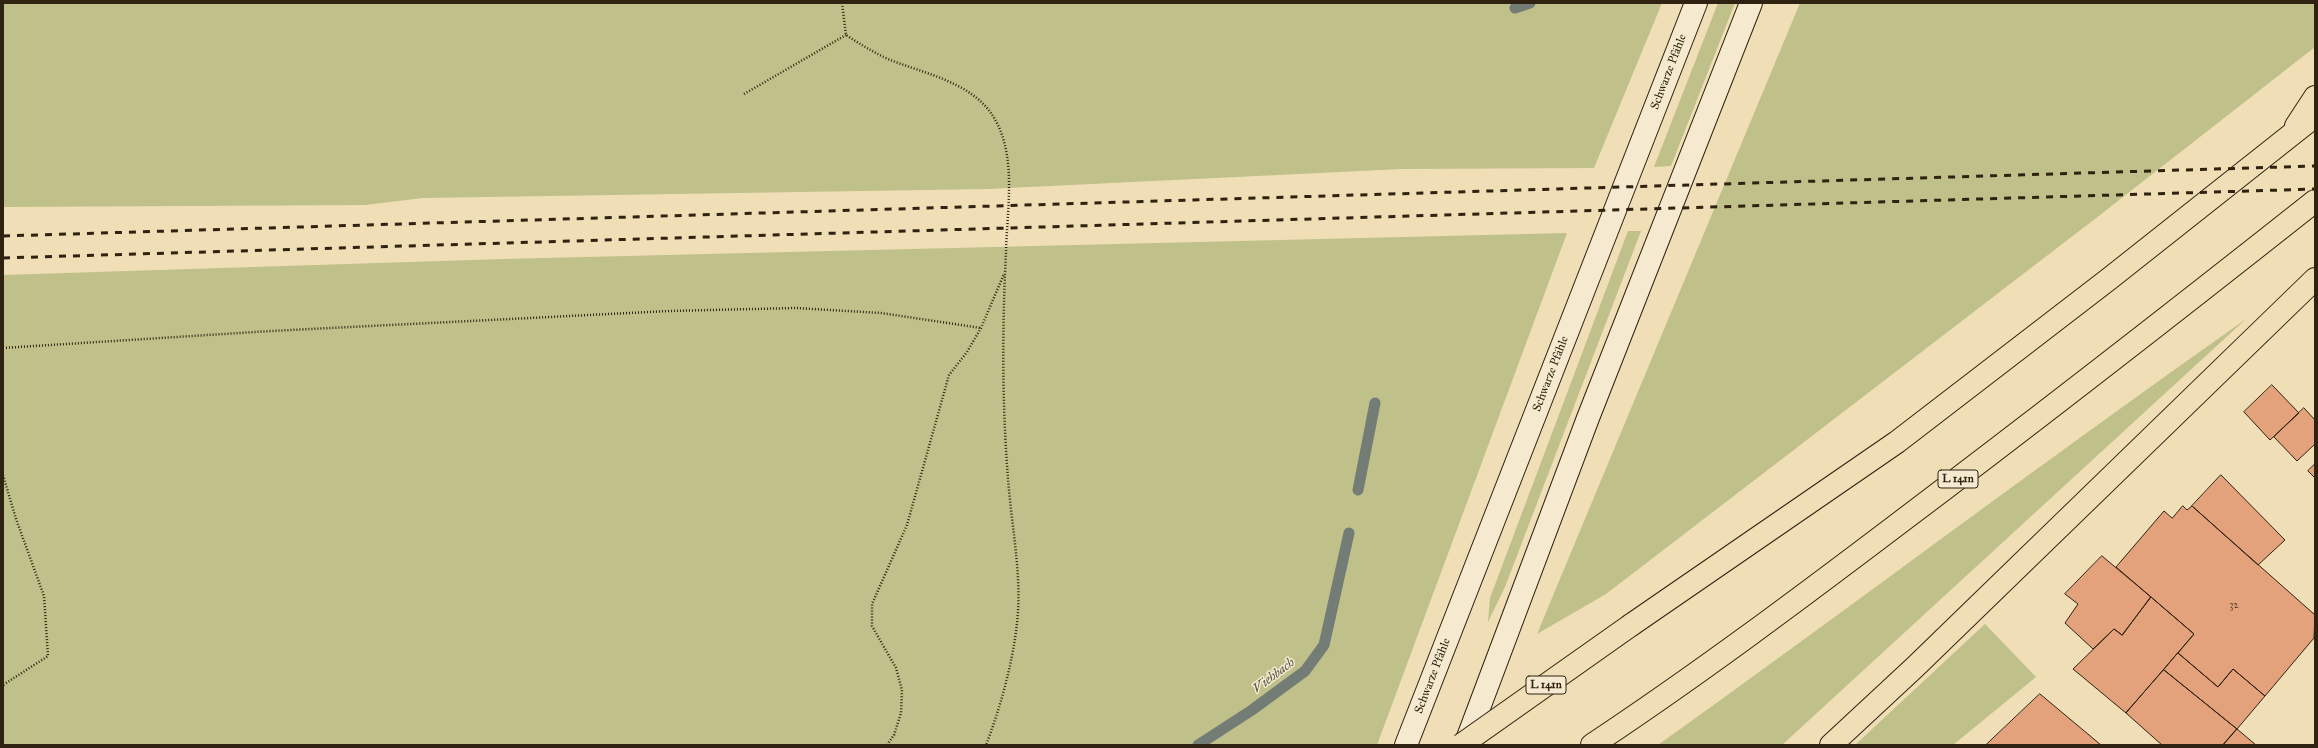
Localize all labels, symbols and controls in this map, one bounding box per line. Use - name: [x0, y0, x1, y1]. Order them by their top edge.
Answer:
- street label: Schwarze Pfähle: [1648, 32, 1690, 112]
- street label: Schwarze Pfähle: [1530, 334, 1572, 414]
- road number: L 141n: [1938, 470, 1978, 488]
- house number: 32: [2230, 600, 2238, 612]
- street label: Schwarze Pfähle: [1412, 636, 1454, 716]
- water label: Viehbach: [1250, 655, 1298, 697]
- road number: L 141n: [1526, 676, 1566, 694]

